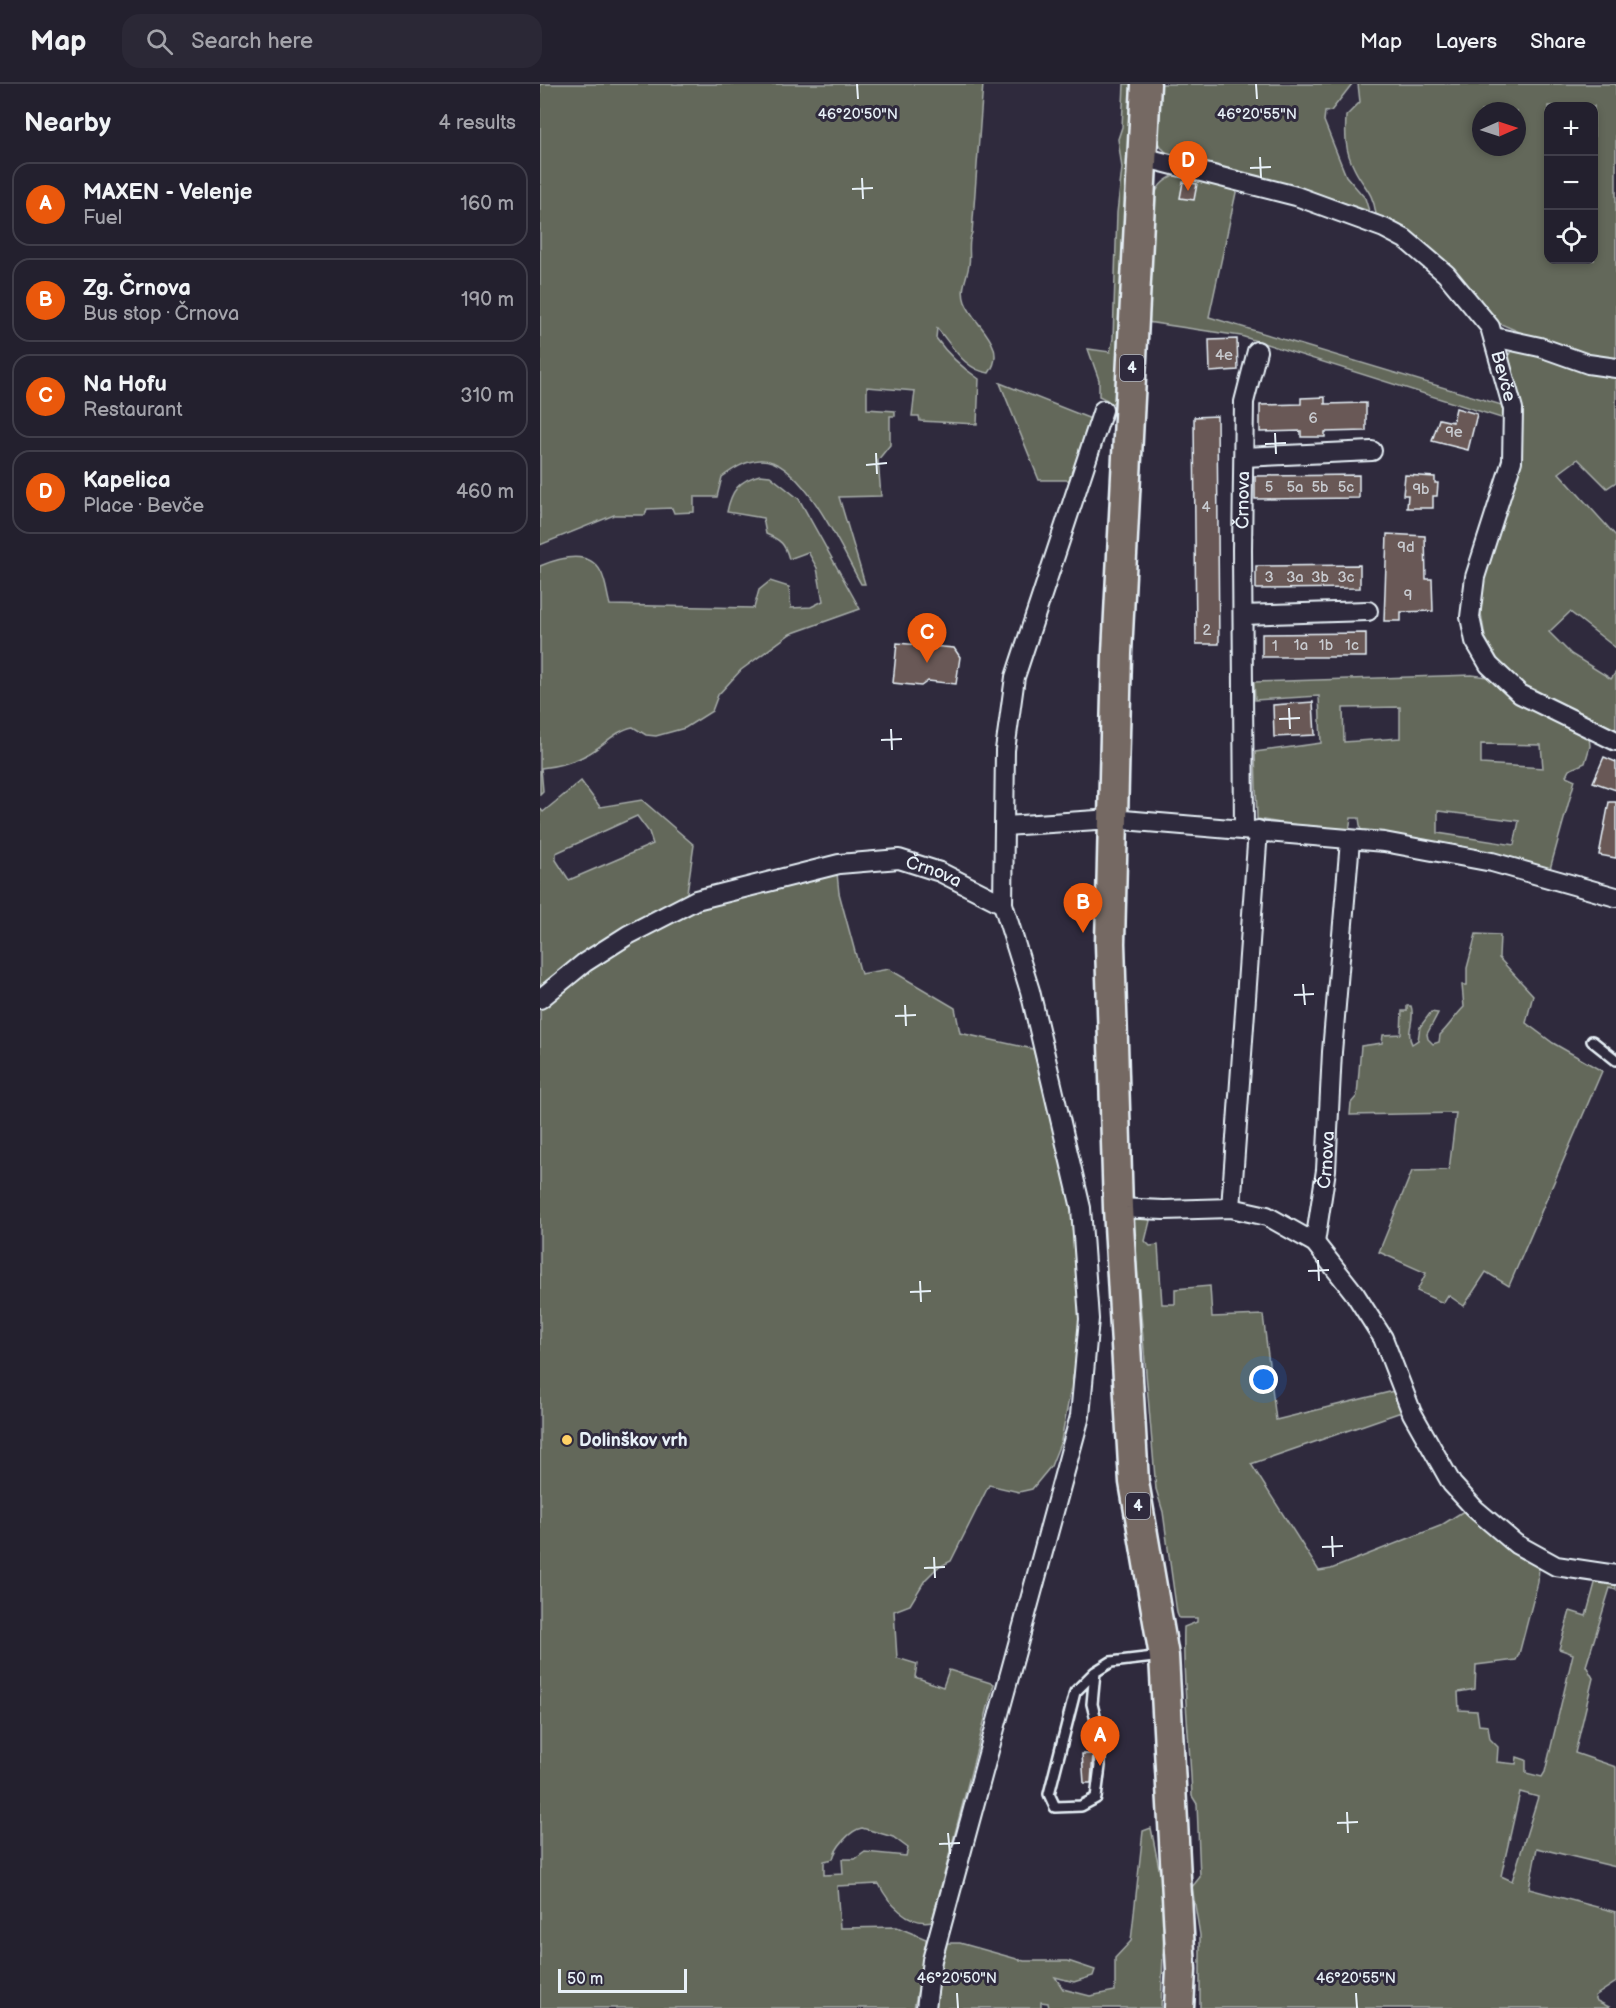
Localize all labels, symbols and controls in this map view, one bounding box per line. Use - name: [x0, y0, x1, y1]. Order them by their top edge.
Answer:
- search box: [122, 14, 542, 68]
- text: Map: [30, 25, 86, 58]
- icon: search: [143, 25, 176, 58]
- text: Search here: [191, 28, 313, 55]
- text: Map: [1360, 29, 1402, 54]
- text: Layers: [1435, 29, 1497, 54]
- text: Share: [1530, 29, 1586, 54]
- north arrow: [1472, 102, 1526, 156]
- map controls: [1544, 102, 1598, 264]
- button: +: [1544, 102, 1598, 156]
- text: 46°20'50"N: [818, 105, 898, 124]
- text: 46°20'55"N: [1217, 105, 1297, 124]
- text: Nearby: [24, 108, 111, 139]
- text: 4 results: [438, 111, 516, 135]
- pin: D: [1168, 141, 1208, 191]
- button: −: [1544, 156, 1598, 210]
- text: MAXEN - Velenje: [83, 179, 252, 206]
- text: A: [39, 192, 52, 216]
- text: 160 m: [460, 192, 514, 216]
- text: Fuel: [83, 206, 122, 230]
- button: locate: [1544, 210, 1598, 264]
- text: Zg. Črnova: [83, 275, 191, 302]
- text: B: [38, 288, 53, 312]
- text: 190 m: [461, 288, 514, 312]
- text: Bus stop · Črnova: [83, 302, 239, 326]
- house number: 4e: [1215, 346, 1233, 365]
- street label: Bevče: [1487, 348, 1521, 404]
- road number: 4: [1120, 355, 1144, 381]
- text: Na Hofu: [83, 371, 167, 398]
- text: C: [38, 384, 53, 408]
- text: 310 m: [460, 384, 514, 408]
- text: Restaurant: [83, 398, 183, 422]
- house number: 6: [1308, 409, 1318, 428]
- house number: 9e: [1445, 423, 1463, 442]
- text: Kapelica: [83, 467, 171, 494]
- street label: Črnova: [1230, 471, 1254, 529]
- house number: 5: [1265, 478, 1273, 497]
- house number: 5a: [1286, 478, 1304, 497]
- house number: 5b: [1311, 478, 1329, 497]
- house number: 5c: [1338, 478, 1354, 497]
- text: D: [39, 480, 52, 504]
- text: 460 m: [456, 480, 514, 504]
- house number: 9b: [1412, 480, 1430, 499]
- text: Place · Bevče: [83, 494, 204, 518]
- house number: 4: [1201, 498, 1211, 517]
- house number: 9d: [1397, 538, 1415, 557]
- house number: 3: [1264, 568, 1274, 587]
- house number: 3a: [1286, 568, 1304, 587]
- house number: 3b: [1311, 568, 1329, 587]
- house number: 3c: [1337, 568, 1355, 587]
- house number: 9: [1404, 586, 1412, 605]
- pin: C: [908, 614, 946, 663]
- house number: 2: [1203, 621, 1212, 640]
- house number: 1a: [1294, 636, 1308, 655]
- house number: 1b: [1319, 636, 1334, 655]
- house number: 1c: [1345, 636, 1359, 655]
- house number: 1: [1272, 637, 1278, 656]
- street label: Črnova: [903, 849, 965, 892]
- pin: B: [1064, 884, 1102, 933]
- street label: Črnova: [1311, 1130, 1338, 1190]
- your location: [1249, 1365, 1278, 1394]
- place label: Dolinškov vrh: [579, 1430, 688, 1451]
- marker: Dolinškov vrh: [560, 1433, 574, 1447]
- road number: 4: [1126, 1493, 1150, 1519]
- pin: A: [1080, 1716, 1120, 1766]
- scale bar: [558, 1966, 687, 1994]
- text: 46°20'50"N: [917, 1969, 997, 1988]
- text: 46°20'55"N: [1316, 1969, 1396, 1988]
- text: 50 m: [567, 1970, 603, 1989]

